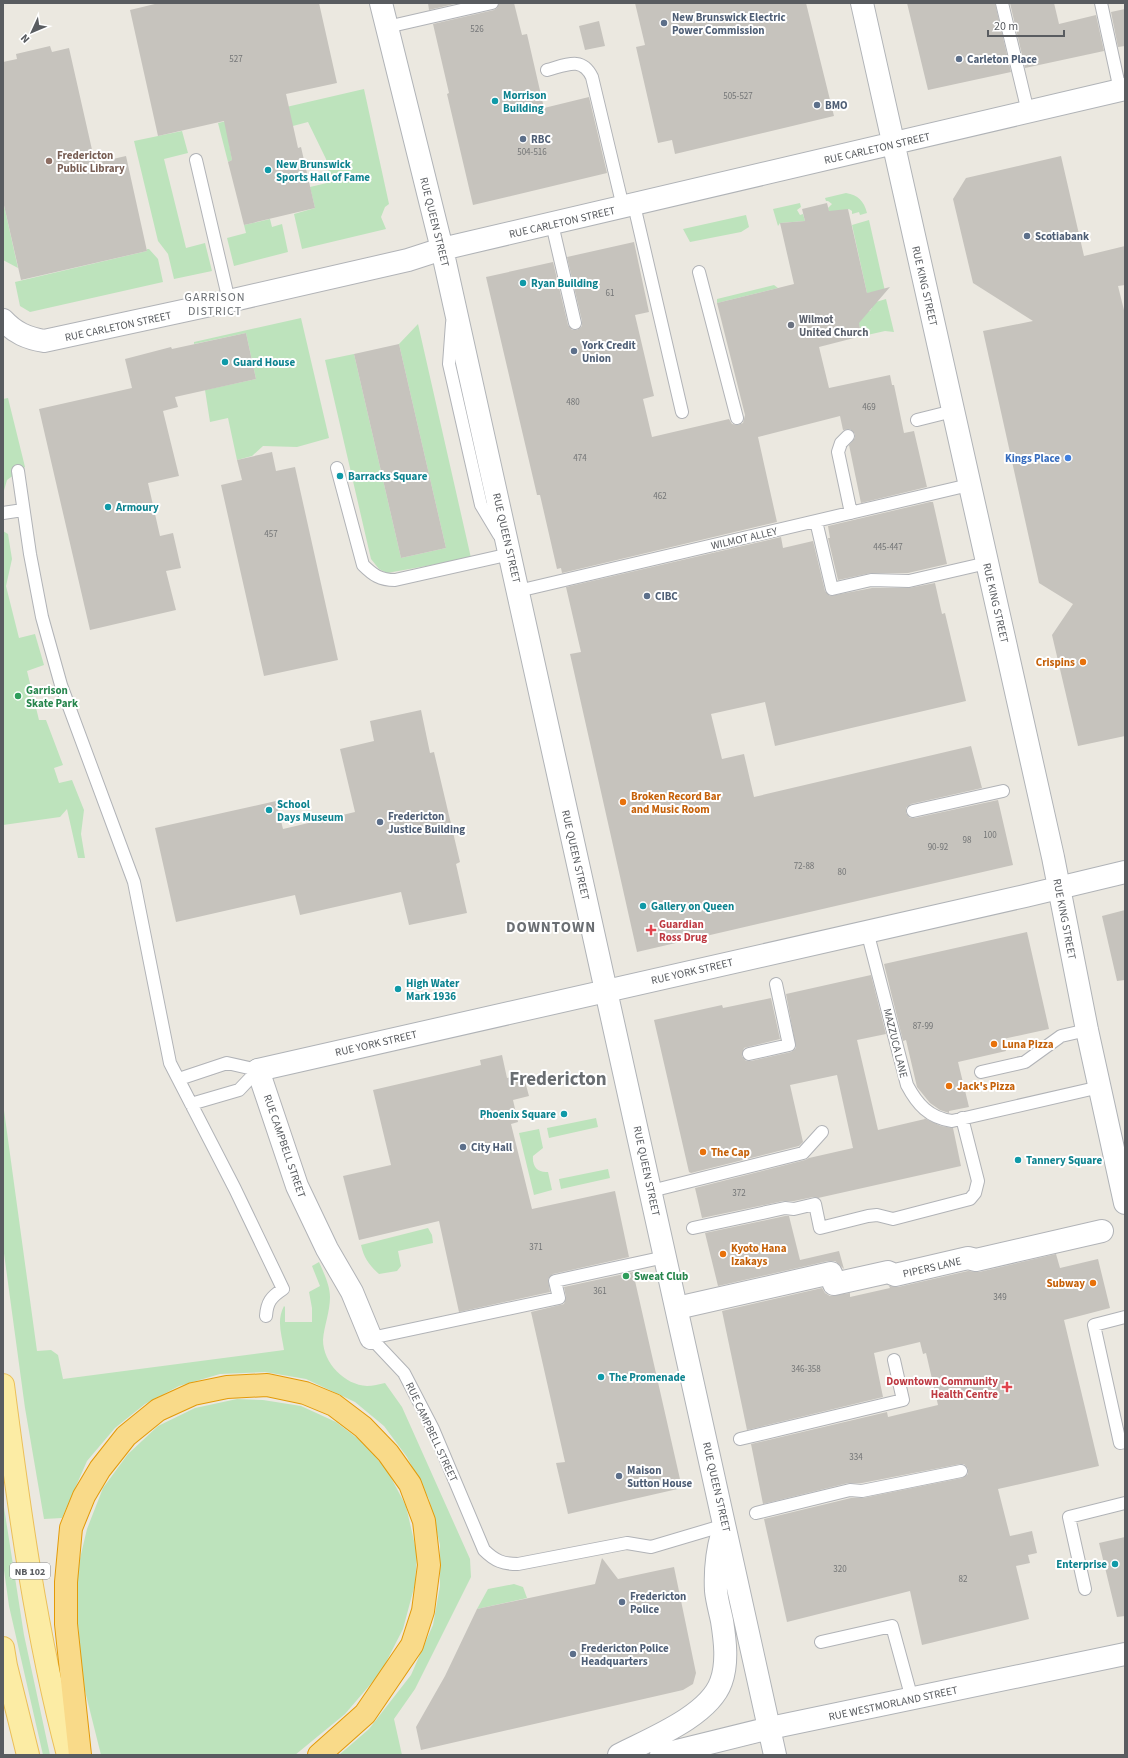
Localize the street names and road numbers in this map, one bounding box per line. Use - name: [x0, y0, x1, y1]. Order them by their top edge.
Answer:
- street label: RUE CARLETON STREET: [823, 129, 932, 168]
- street label: RUE QUEEN STREET: [416, 176, 453, 269]
- street label: RUE CARLETON STREET: [508, 203, 617, 242]
- street label: RUE KING STREET: [908, 244, 941, 328]
- street label: RUE CARLETON STREET: [63, 308, 173, 345]
- street label: RUE QUEEN STREET: [489, 492, 524, 585]
- street label: WILMOT ALLEY: [709, 523, 780, 553]
- street label: RUE KING STREET: [979, 561, 1012, 645]
- street label: RUE QUEEN STREET: [558, 809, 593, 902]
- street label: RUE KING STREET: [1049, 877, 1080, 961]
- street label: RUE YORK STREET: [650, 955, 735, 988]
- street label: MAZZUCA LANE: [880, 1007, 911, 1080]
- street label: RUE YORK STREET: [334, 1027, 419, 1060]
- street label: RUE CAMPBELL STREET: [260, 1093, 309, 1200]
- street label: RUE QUEEN STREET: [630, 1125, 663, 1218]
- street label: PIPERS LANE: [901, 1253, 963, 1281]
- street label: RUE CAMPBELL STREET: [402, 1380, 461, 1485]
- street label: RUE QUEEN STREET: [699, 1441, 734, 1534]
- road number: NB 102: [10, 1563, 50, 1579]
- street label: RUE WESTMORLAND STREET: [827, 1682, 959, 1725]

